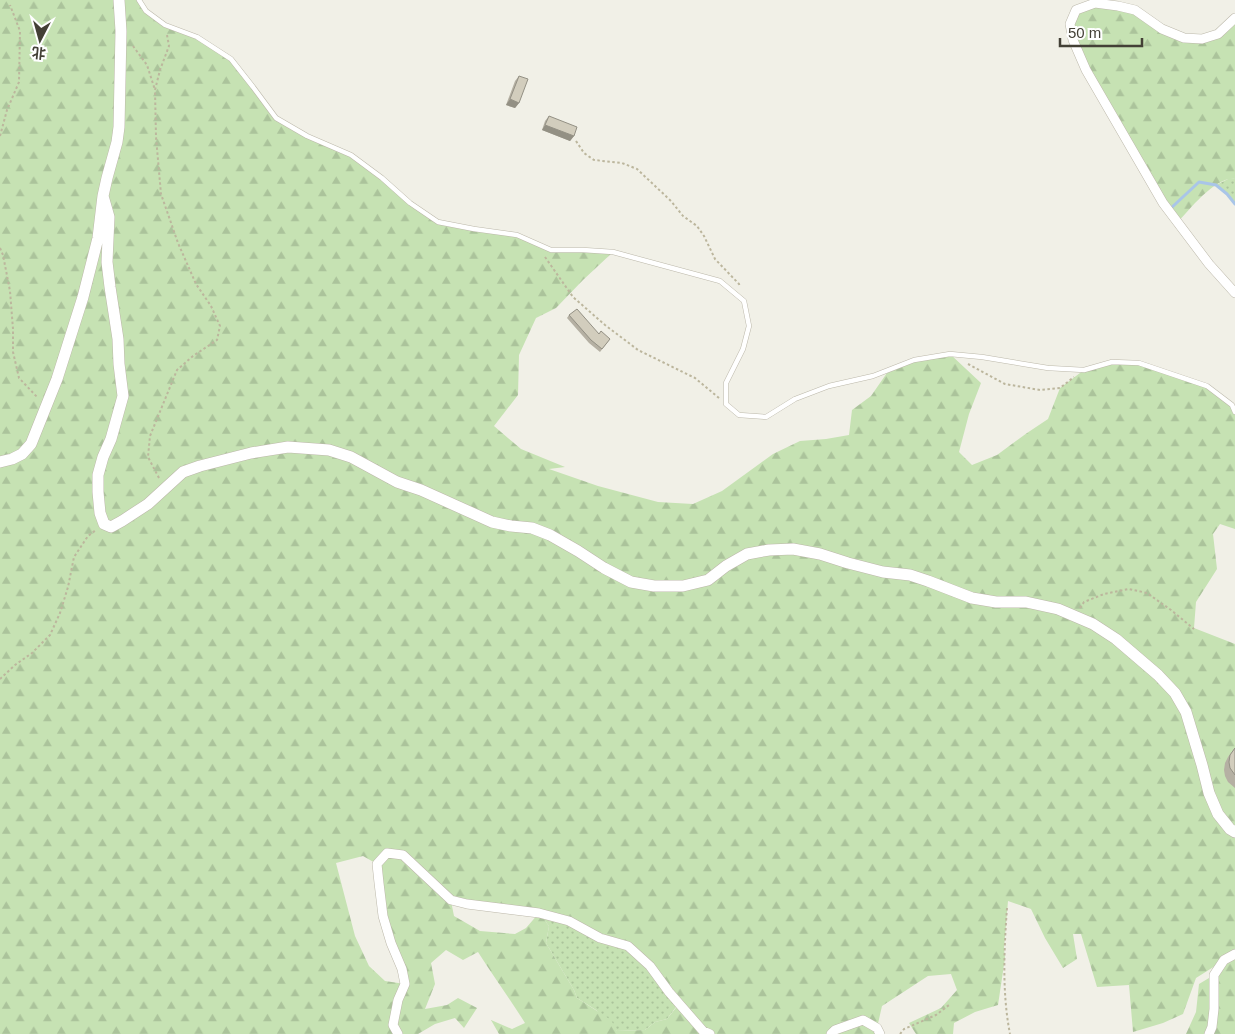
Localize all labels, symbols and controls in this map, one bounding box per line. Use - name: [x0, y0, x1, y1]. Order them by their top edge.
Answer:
- north arrow: [15, 15, 65, 65]
- scale bar: [1060, 15, 1142, 47]
- text: 50 m: [1068, 24, 1101, 41]
- text: 北: [31, 44, 46, 62]

